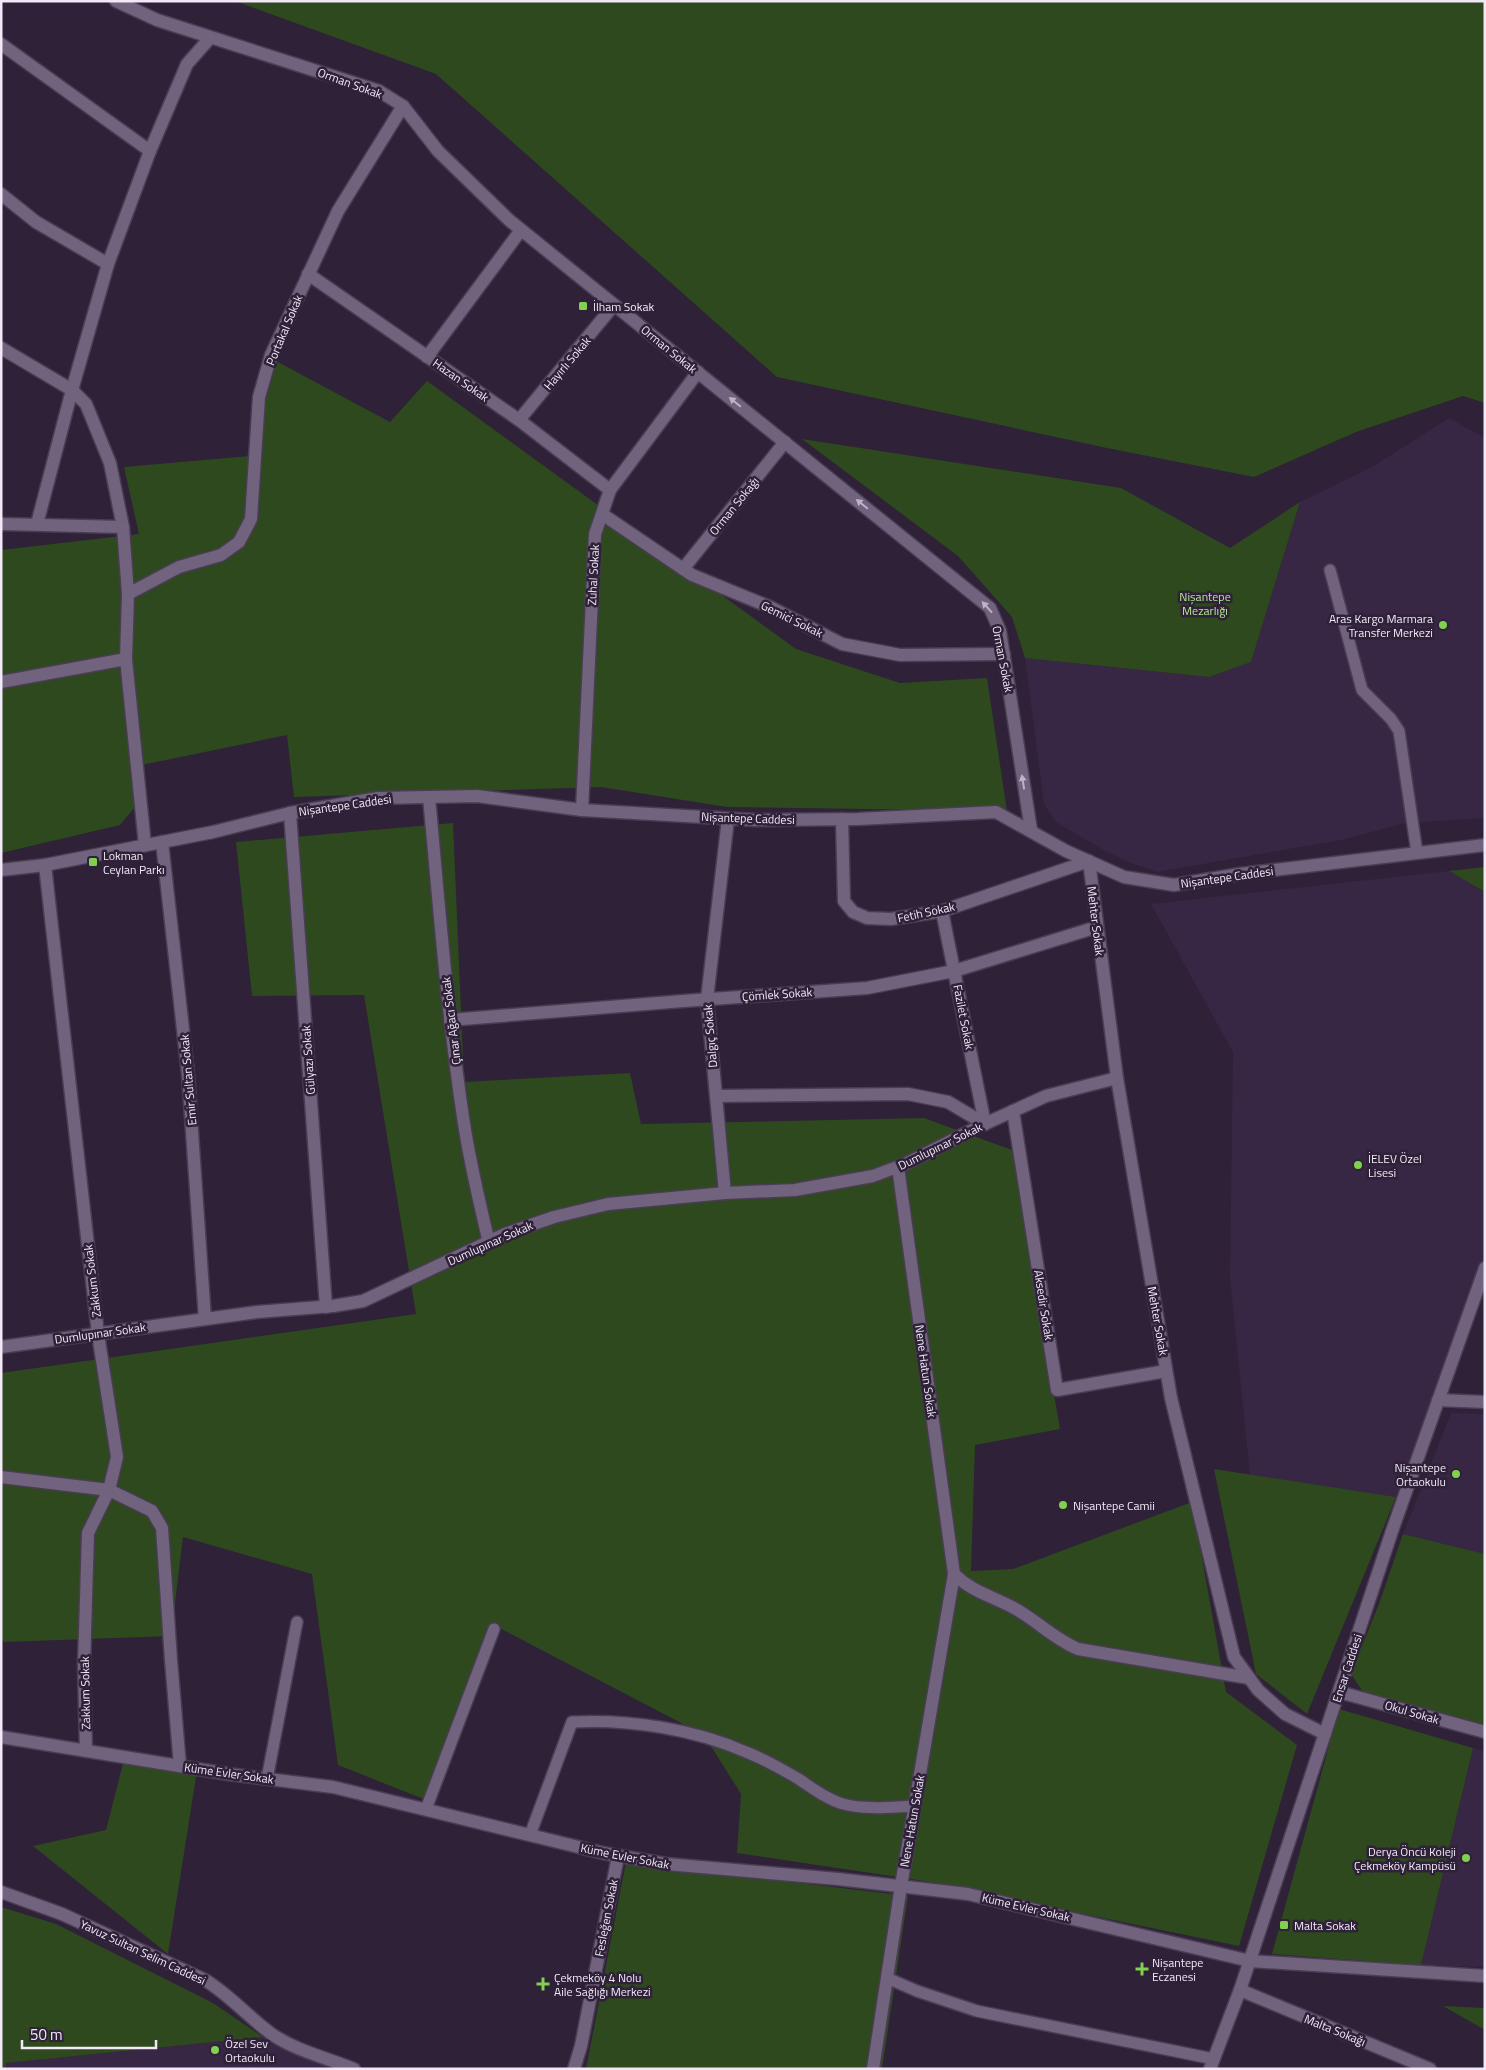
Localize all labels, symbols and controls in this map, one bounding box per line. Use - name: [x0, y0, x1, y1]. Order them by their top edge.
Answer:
- street label: Orman Sokak: [315, 63, 385, 104]
- street label: Portakal Sokak: [261, 291, 308, 368]
- place label: İlham Sokak: [593, 297, 654, 316]
- marker: İlham Sokak: [577, 300, 589, 312]
- street label: Orman Sokak: [637, 320, 701, 378]
- street label: Hayırlı Sokak: [539, 332, 595, 394]
- street label: Hazan Sokak: [429, 354, 493, 407]
- one-way arrow: [729, 397, 742, 408]
- street label: Orman Sokağı: [704, 473, 764, 539]
- one-way arrow: [855, 499, 868, 510]
- street label: Zuhal Sokak: [582, 544, 604, 606]
- park label: Nişantepe Mezarlığı: [1179, 587, 1231, 620]
- street label: Gemici Sokak: [758, 596, 826, 642]
- one-way arrow: [981, 602, 993, 614]
- place label: Aras Kargo Marmara Transfer Merkezi: [1329, 609, 1433, 642]
- marker: Aras Kargo Marmara Transfer Merkezi: [1437, 619, 1449, 631]
- street label: Orman Sokak: [987, 624, 1019, 694]
- one-way arrow: [1019, 773, 1027, 789]
- street label: Nişantepe Caddesi: [297, 789, 393, 821]
- street label: Nişantepe Caddesi: [701, 807, 795, 829]
- place label: Lokman Ceylan Parkı: [103, 846, 165, 879]
- marker: Lokman Ceylan Parkı: [87, 856, 99, 868]
- street label: Nişantepe Caddesi: [1179, 861, 1275, 893]
- street label: Mehter Sokak: [1082, 885, 1110, 957]
- street label: Fetih Sokak: [895, 897, 957, 927]
- street label: Çınar Ağacı Sokak: [436, 976, 466, 1066]
- street label: Çömlek Sokak: [741, 982, 813, 1006]
- street label: Fazilet Sokak: [948, 983, 980, 1051]
- street label: Dalgıç Sokak: [698, 1003, 722, 1068]
- street label: Gülyazı Sokak: [296, 1025, 320, 1095]
- street label: Emir Sultan Sokak: [175, 1033, 201, 1126]
- street label: Dumlupınar Sokak: [895, 1117, 986, 1175]
- place label: İELEV Özel Lisesi: [1368, 1149, 1422, 1182]
- marker: İELEV Özel Lisesi: [1352, 1159, 1364, 1171]
- street label: Dumlupınar Sokak: [444, 1216, 536, 1270]
- street label: Zakkum Sokak: [78, 1243, 106, 1319]
- street label: Aksedir Sokak: [1029, 1269, 1059, 1342]
- street label: Mehter Sokak: [1143, 1285, 1173, 1357]
- street label: Dumlupınar Sokak: [53, 1317, 147, 1349]
- street label: Nene Hatun Sokak: [910, 1323, 942, 1419]
- place label: Nişantepe Ortaokulu: [1395, 1458, 1446, 1491]
- marker: Nişantepe Ortaokulu: [1450, 1468, 1462, 1480]
- place label: Nişantepe Camii: [1073, 1496, 1155, 1515]
- marker: Nişantepe Camii: [1057, 1499, 1069, 1511]
- street label: Ensar Caddesi: [1327, 1631, 1367, 1705]
- street label: Zakkum Sokak: [75, 1656, 95, 1730]
- street label: Okul Sokak: [1383, 1695, 1442, 1729]
- street label: Küme Evler Sokak: [183, 1757, 275, 1789]
- street label: Nene Hatun Sokak: [895, 1773, 930, 1869]
- street label: Küme Evler Sokak: [579, 1838, 671, 1874]
- place label: Derya Öncü Koleji Çekmeköy Kampüsü: [1354, 1842, 1456, 1875]
- marker: Derya Öncü Koleji Çekmeköy Kampüsü: [1460, 1852, 1472, 1864]
- street label: Fesleğen Sokak: [589, 1878, 623, 1958]
- street label: Küme Evler Sokak: [980, 1888, 1072, 1926]
- street label: Yavuz Sultan Selim Caddesi: [77, 1914, 209, 1990]
- place label: Malta Sokak: [1294, 1916, 1356, 1935]
- marker: Malta Sokak: [1278, 1919, 1290, 1931]
- place label: Nişantepe Eczanesi: [1152, 1953, 1203, 1986]
- marker: Nişantepe Eczanesi: [1136, 1963, 1148, 1975]
- place label: Çekmeköy 4 Nolu Aile Sağlığı Merkezi: [554, 1968, 651, 2001]
- marker: Çekmeköy 4 Nolu Aile Sağlığı Merkezi: [536, 1977, 550, 1991]
- street label: Malta Sokağı: [1301, 2009, 1369, 2051]
- scale bar: [22, 2018, 156, 2050]
- text: 50 m: [30, 2023, 63, 2046]
- place label: Özel Sev Ortaokulu: [225, 2034, 275, 2067]
- marker: Özel Sev Ortaokulu: [209, 2044, 221, 2056]

